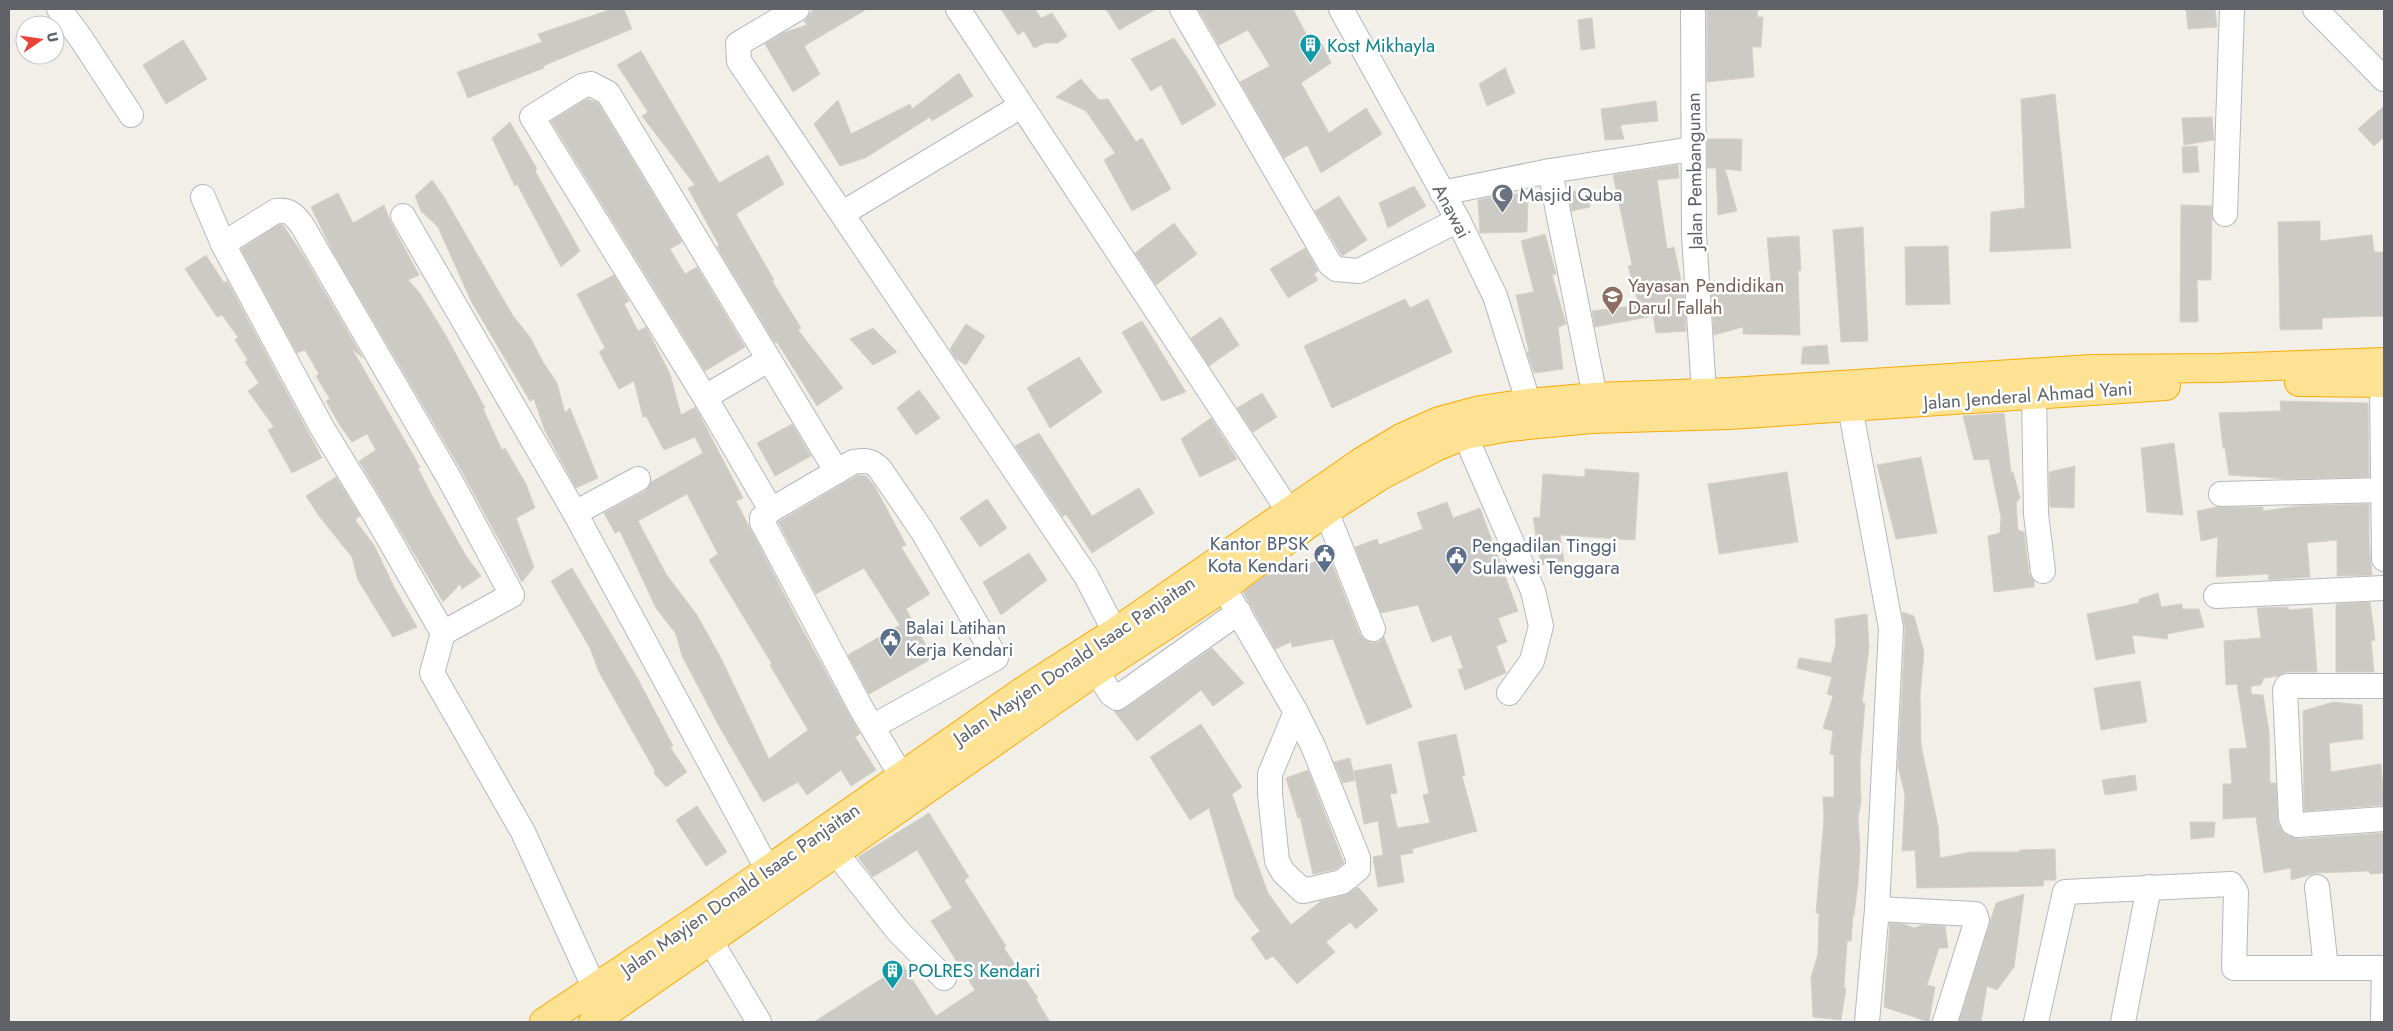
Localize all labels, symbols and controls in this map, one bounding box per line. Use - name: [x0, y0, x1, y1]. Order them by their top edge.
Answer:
- north arrow: [15, 15, 65, 65]
- text: U: [42, 30, 64, 44]
- place label: Kost Mikhayla: [1327, 32, 1435, 59]
- building icon: Kost Mikhayla: [1299, 33, 1323, 64]
- street label: Jalan Pembangunan: [1680, 92, 1709, 253]
- street label: Anawai: [1426, 179, 1477, 243]
- place label: Masjid Quba: [1519, 181, 1622, 208]
- mosque icon: Masjid Quba: [1491, 182, 1515, 213]
- place label: Yayasan Pendidikan Darul Fallah: [1628, 272, 1784, 321]
- school or university icon: Yayasan Pendidikan Darul Fallah: [1600, 284, 1624, 315]
- street label: Jalan Jenderal Ahmad Yani: [1920, 375, 2133, 416]
- place label: Kantor BPSK Kota Kendari: [1208, 530, 1309, 579]
- place label: Pengadilan Tinggi Sulawesi Tenggara: [1472, 532, 1620, 581]
- public building icon: Kantor BPSK Kota Kendari: [1313, 542, 1337, 573]
- public building icon: Pengadilan Tinggi Sulawesi Tenggara: [1444, 544, 1468, 575]
- street label: Jalan Mayjen Donald Isaac Panjaitan: [946, 569, 1200, 753]
- place label: Balai Latihan Kerja Kendari: [906, 614, 1013, 663]
- public building icon: Balai Latihan Kerja Kendari: [878, 626, 902, 657]
- street label: Jalan Mayjen Donald Isaac Panjaitan: [613, 796, 865, 984]
- place label: POLRES Kendari: [908, 957, 1041, 984]
- building icon: POLRES Kendari: [880, 958, 904, 989]

